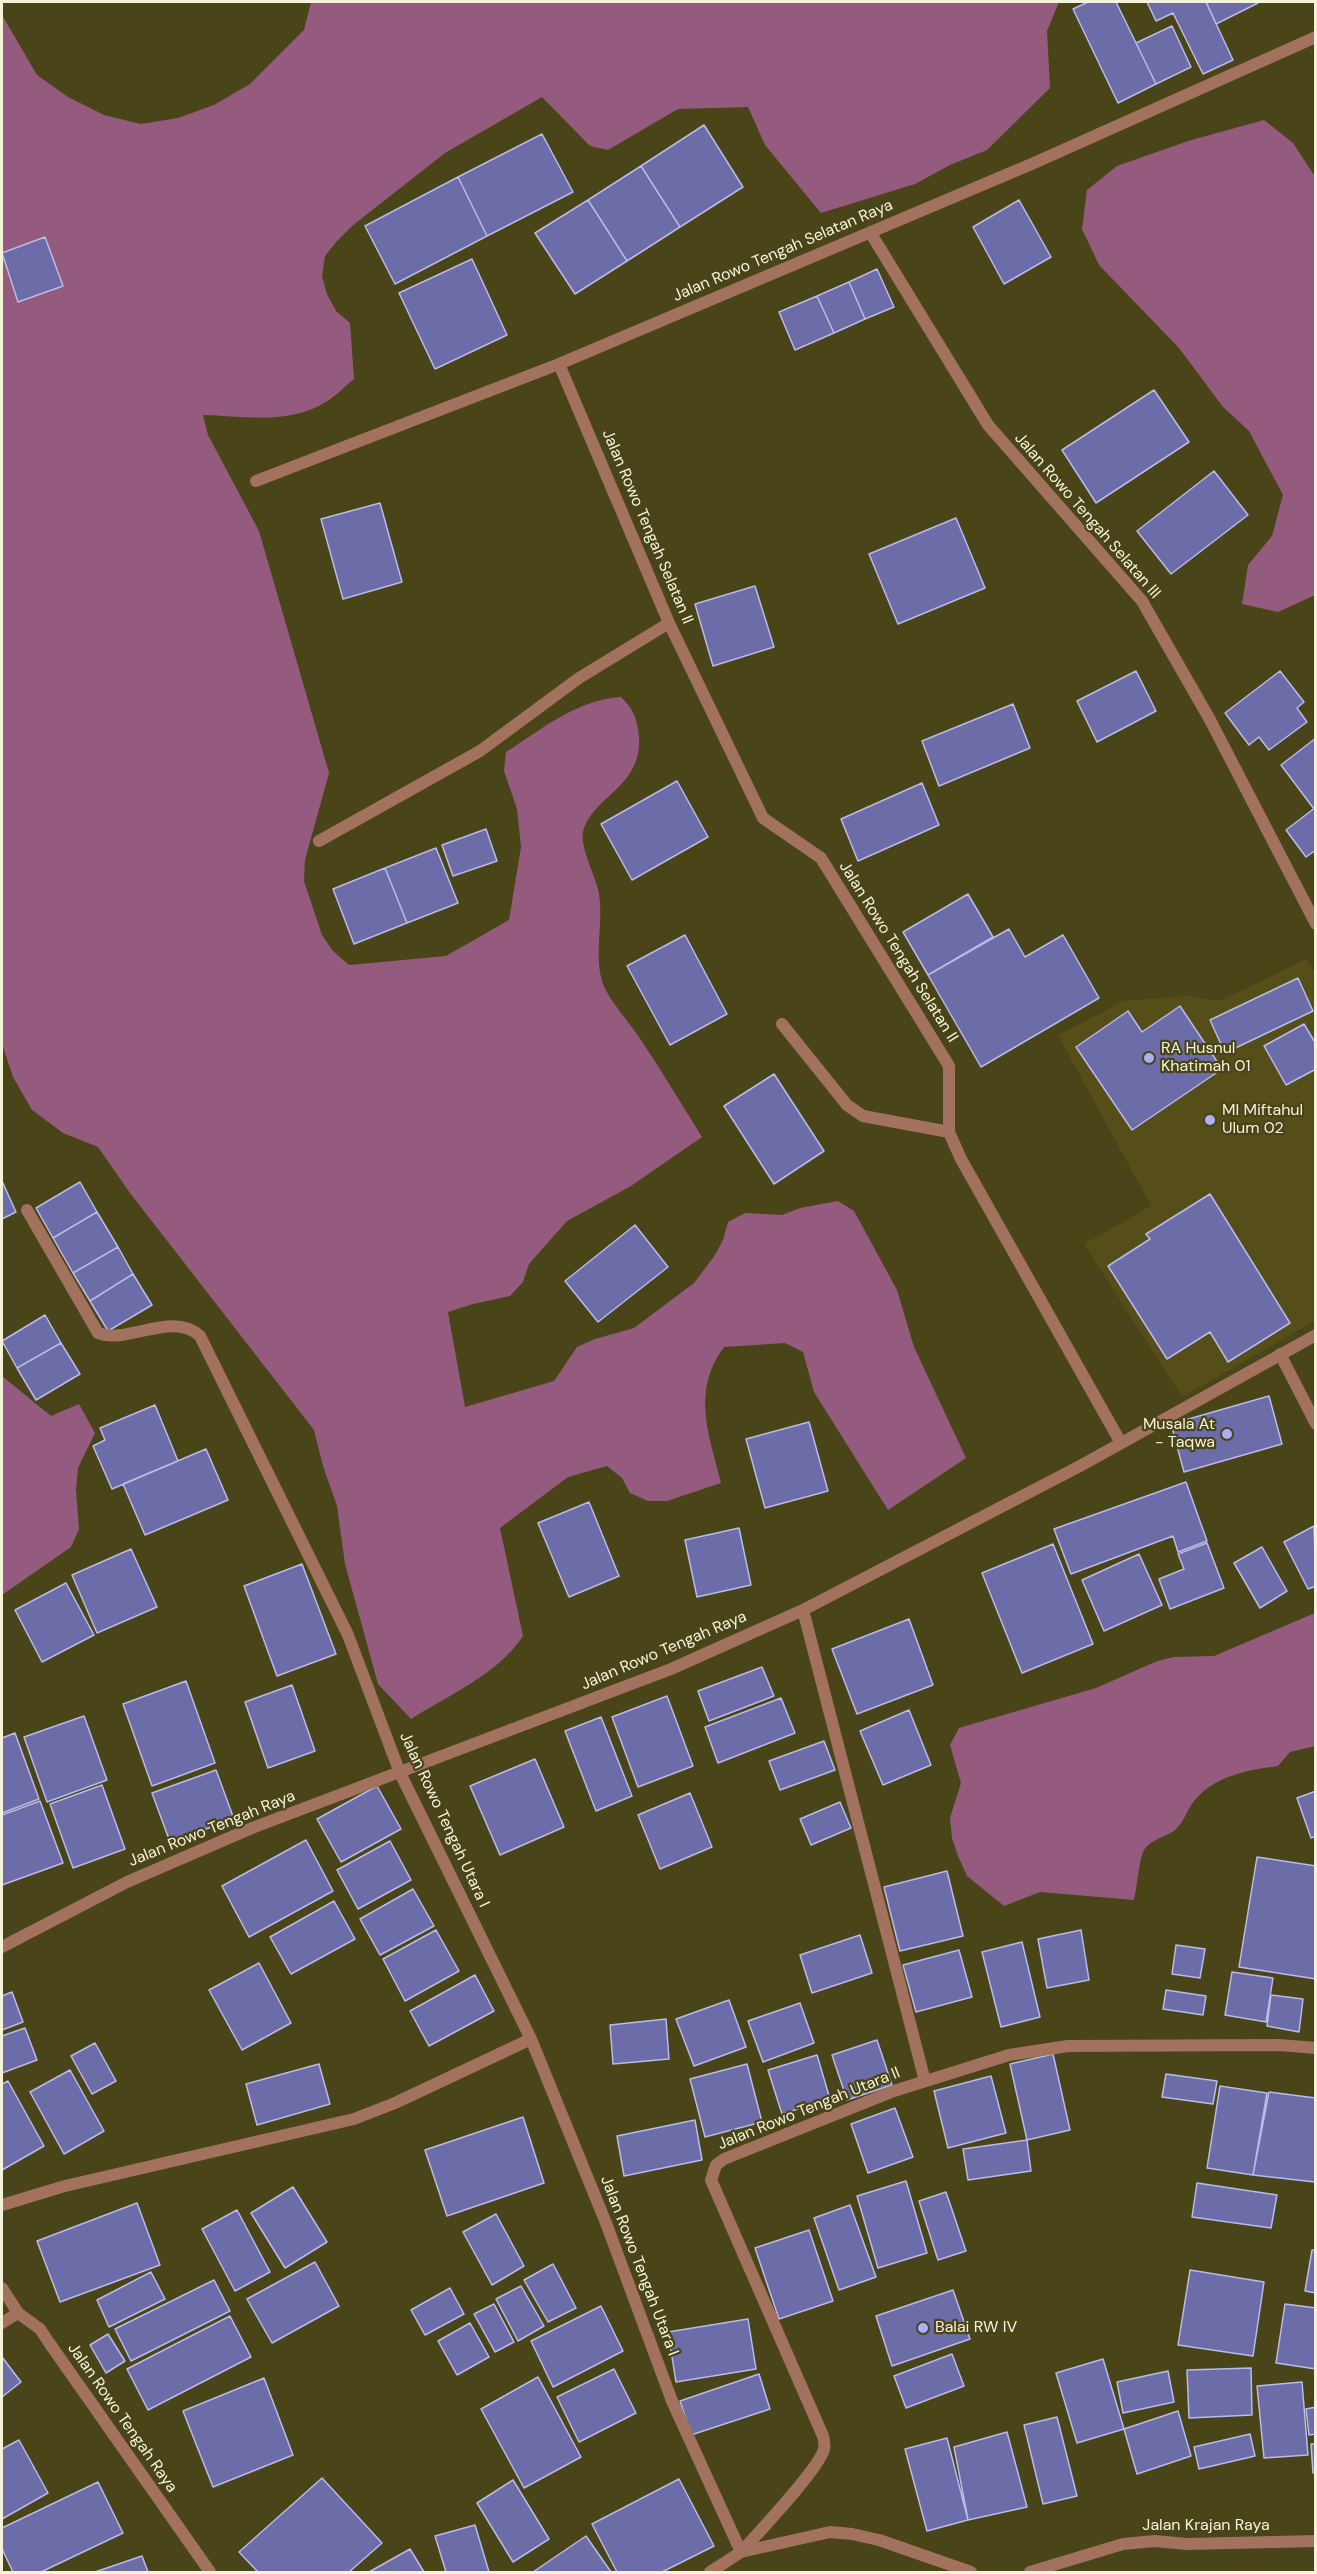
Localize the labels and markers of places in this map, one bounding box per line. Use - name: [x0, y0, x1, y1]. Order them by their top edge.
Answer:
- place label: RA Husnul Khatimah 01: [1161, 1039, 1250, 1077]
- marker: RA Husnul Khatimah 01: [1142, 1051, 1156, 1065]
- place label: MI Miftahul Ulum 02: [1222, 1101, 1303, 1139]
- marker: MI Miftahul Ulum 02: [1203, 1113, 1217, 1127]
- place label: Musala At - Taqwa: [1143, 1415, 1215, 1453]
- marker: Musala At - Taqwa: [1220, 1427, 1234, 1441]
- place label: Balai RW IV: [935, 2318, 1017, 2338]
- marker: Balai RW IV: [916, 2321, 930, 2335]

